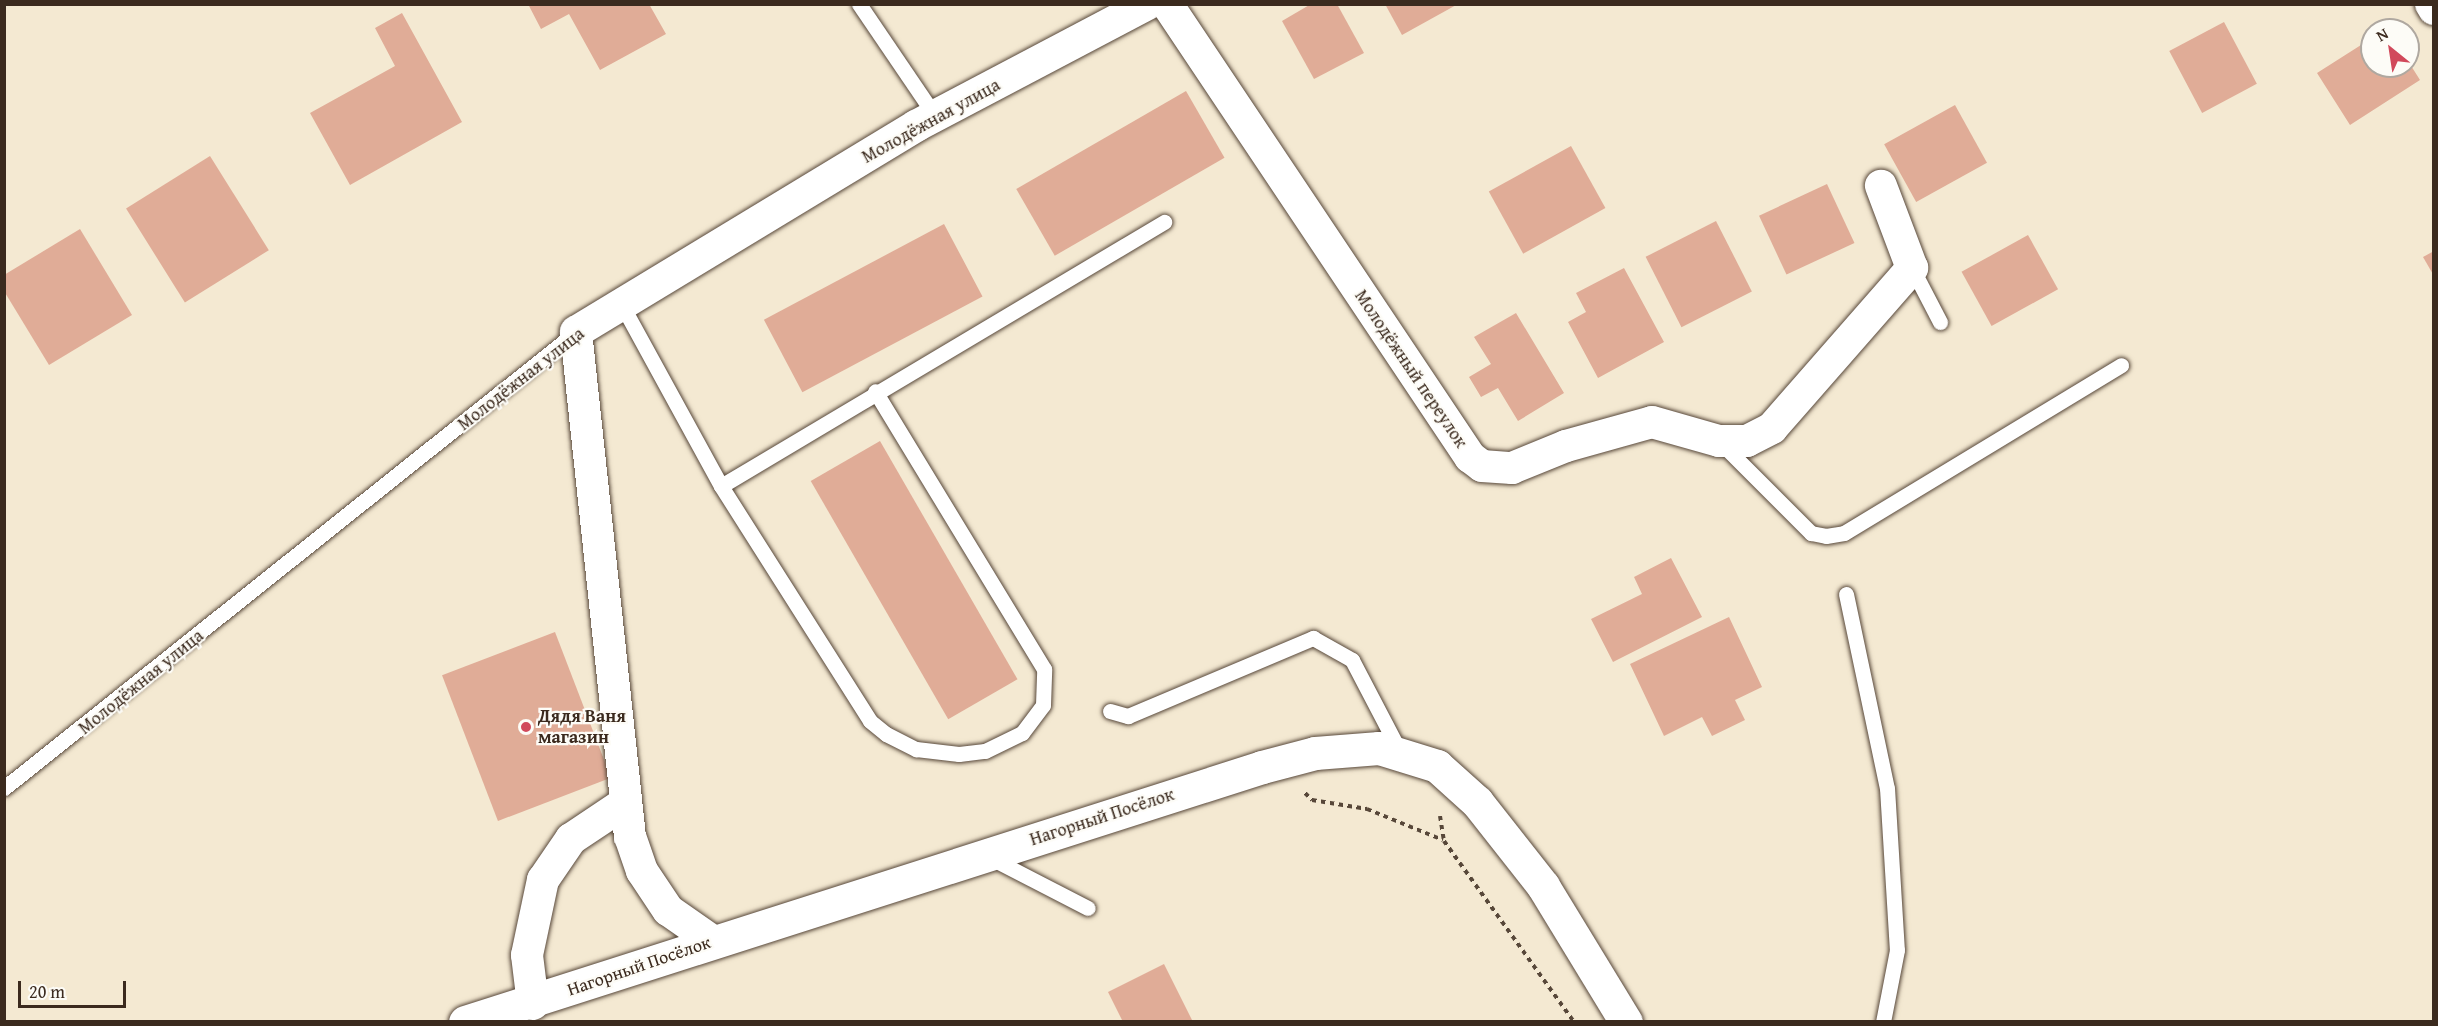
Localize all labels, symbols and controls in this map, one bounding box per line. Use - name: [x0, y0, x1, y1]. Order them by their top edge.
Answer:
- north arrow: [2360, 18, 2420, 78]
- text: N: [2371, 21, 2393, 47]
- street label: Молодёжная улица: [858, 74, 1004, 168]
- street label: Молодёжный переулок: [1350, 286, 1472, 452]
- street label: Молодёжная улица: [453, 323, 589, 435]
- street label: Молодёжная улица: [74, 625, 208, 739]
- place label: Дядя Ваня магазин: [538, 706, 626, 748]
- marker: Дядя Ваня магазин: [519, 720, 533, 734]
- street label: Нагорный Посёлок: [1027, 783, 1177, 851]
- street label: Нагорный Посёлок: [564, 931, 714, 1001]
- scale bar: [21, 969, 129, 1007]
- text: 20 m: [29, 978, 65, 1005]

